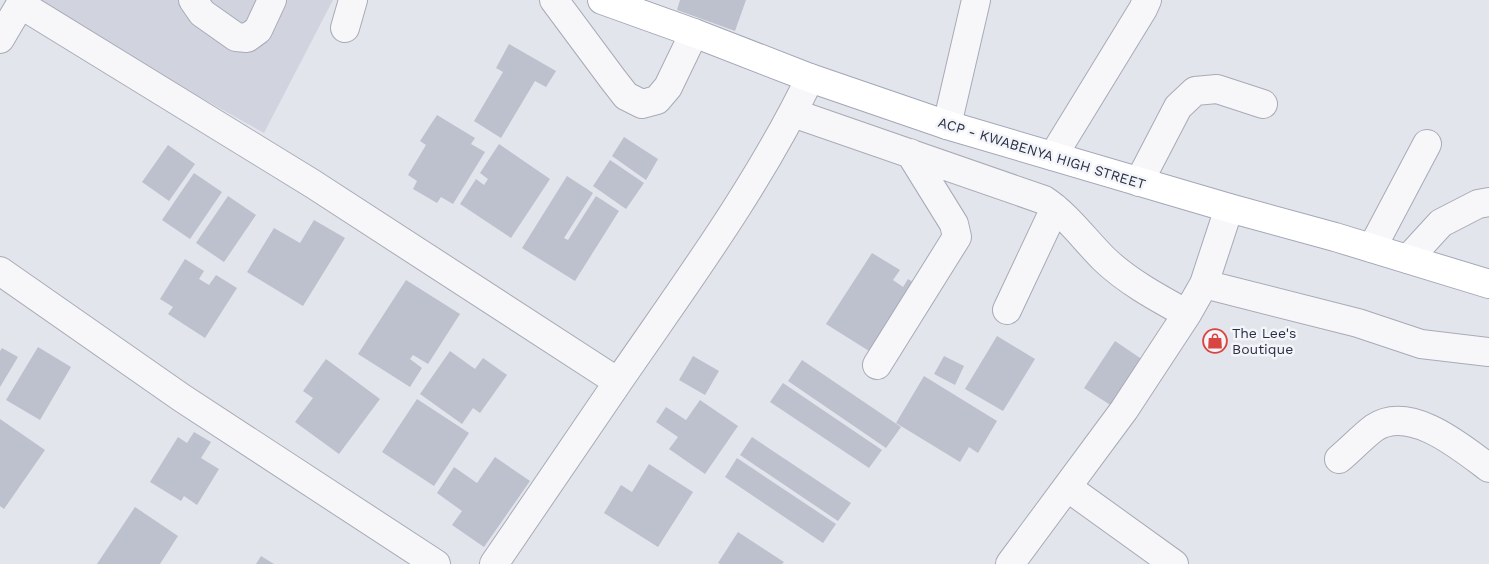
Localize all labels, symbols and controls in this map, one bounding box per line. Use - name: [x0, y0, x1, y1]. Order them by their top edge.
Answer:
- street label: ACP - KWABENYA HIGH STREET: [936, 114, 1148, 192]
- place label: The Lee's Boutique: [1232, 325, 1296, 357]
- shop icon: The Lee's Boutique: [1202, 328, 1228, 354]

